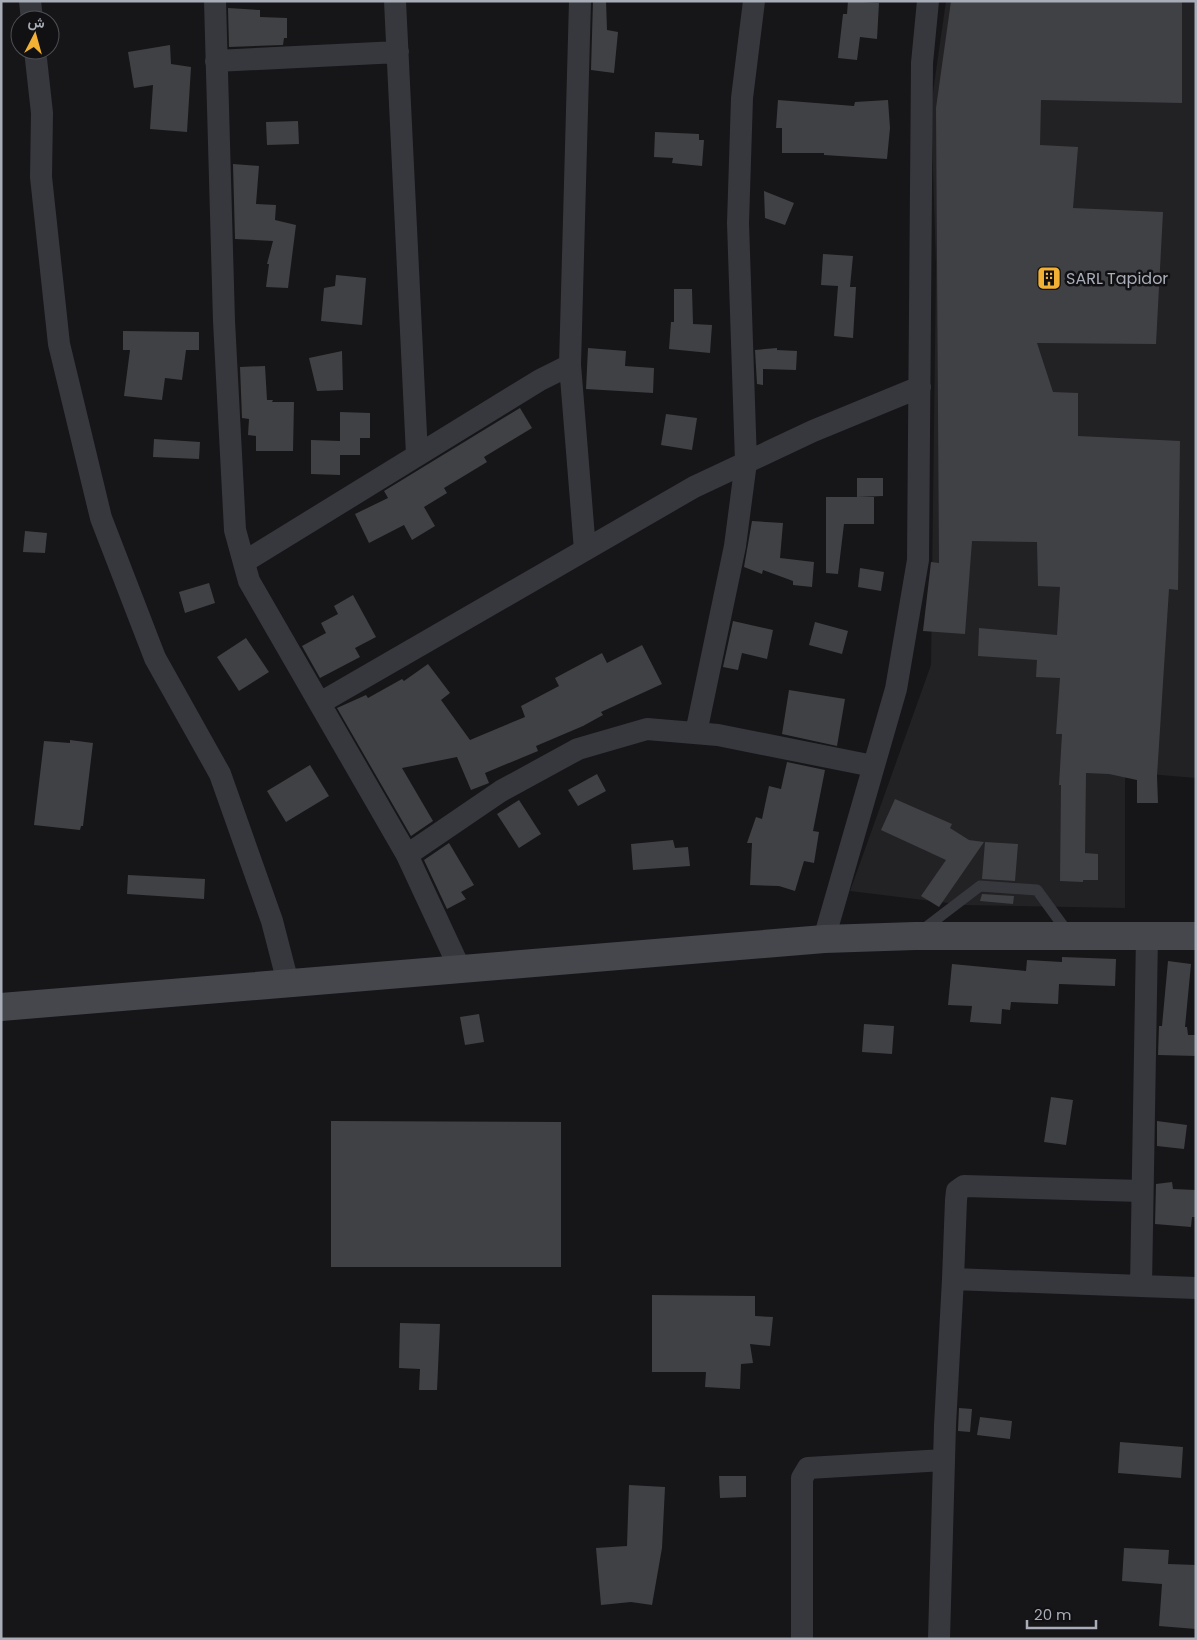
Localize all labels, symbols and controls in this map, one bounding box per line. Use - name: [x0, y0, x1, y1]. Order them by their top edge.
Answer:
- north arrow: [10, 10, 60, 60]
- text: ش: [27, 11, 46, 33]
- building icon: SARL Tapidor: [1036, 265, 1062, 291]
- place label: SARL Tapidor: [1066, 267, 1168, 290]
- scale bar: [1027, 1598, 1096, 1630]
- text: 20 m: [1034, 1604, 1072, 1625]

